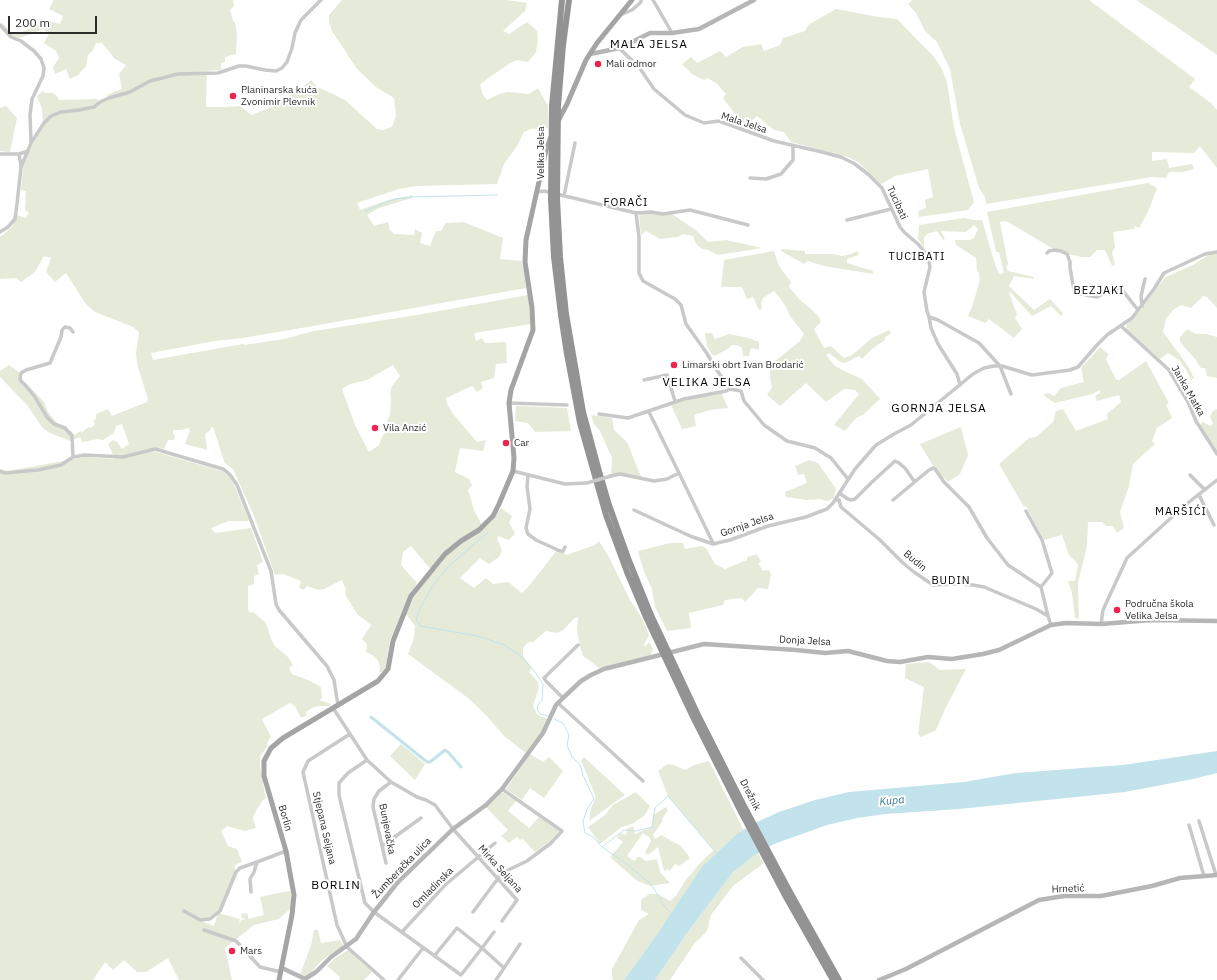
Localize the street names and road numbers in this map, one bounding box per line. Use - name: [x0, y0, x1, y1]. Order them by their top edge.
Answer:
- street label: Mala Jelsa: [720, 110, 768, 136]
- street label: Velika Jelsa: [535, 127, 547, 179]
- street label: Tucibati: [884, 184, 910, 222]
- street label: Janka Matka: [1169, 364, 1207, 418]
- street label: Gornja Jelsa: [719, 510, 775, 540]
- street label: Budin: [901, 548, 929, 574]
- street label: Donja Jelsa: [779, 634, 831, 648]
- street label: Drežnik: [737, 777, 763, 813]
- street label: Stjepana Seljana: [310, 790, 338, 866]
- street label: Bunjevačka: [376, 803, 398, 855]
- street label: Borlin: [276, 804, 294, 832]
- street label: Žumberačka ulica: [370, 835, 434, 901]
- street label: Mirka Seljana: [475, 843, 525, 895]
- street label: Omladinska: [410, 865, 456, 911]
- street label: Hrnetić: [1051, 882, 1085, 896]

